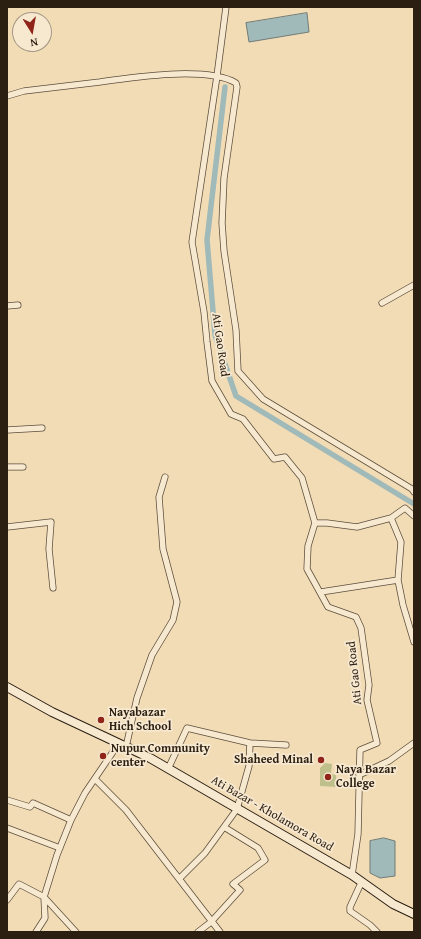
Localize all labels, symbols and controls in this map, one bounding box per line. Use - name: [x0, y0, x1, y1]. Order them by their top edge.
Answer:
- north arrow: [12, 12, 52, 52]
- text: N: [29, 34, 39, 51]
- street label: Ati Gao Road: [208, 312, 232, 378]
- street label: Ati Gao Road: [344, 640, 366, 706]
- place label: Nayabazar Hich School: [109, 706, 171, 734]
- marker: Nayabazar Hich School: [96, 715, 106, 725]
- place label: Nupur Community center: [111, 742, 210, 770]
- marker: Nupur Community center: [98, 751, 108, 761]
- place label: Shaheed Minal: [234, 753, 313, 767]
- marker: Shaheed Minal: [316, 755, 326, 765]
- place label: Naya Bazar College: [336, 763, 396, 791]
- marker: Naya Bazar College: [323, 772, 333, 782]
- street label: Ati Bazar - Kholamora Road: [208, 773, 336, 855]

